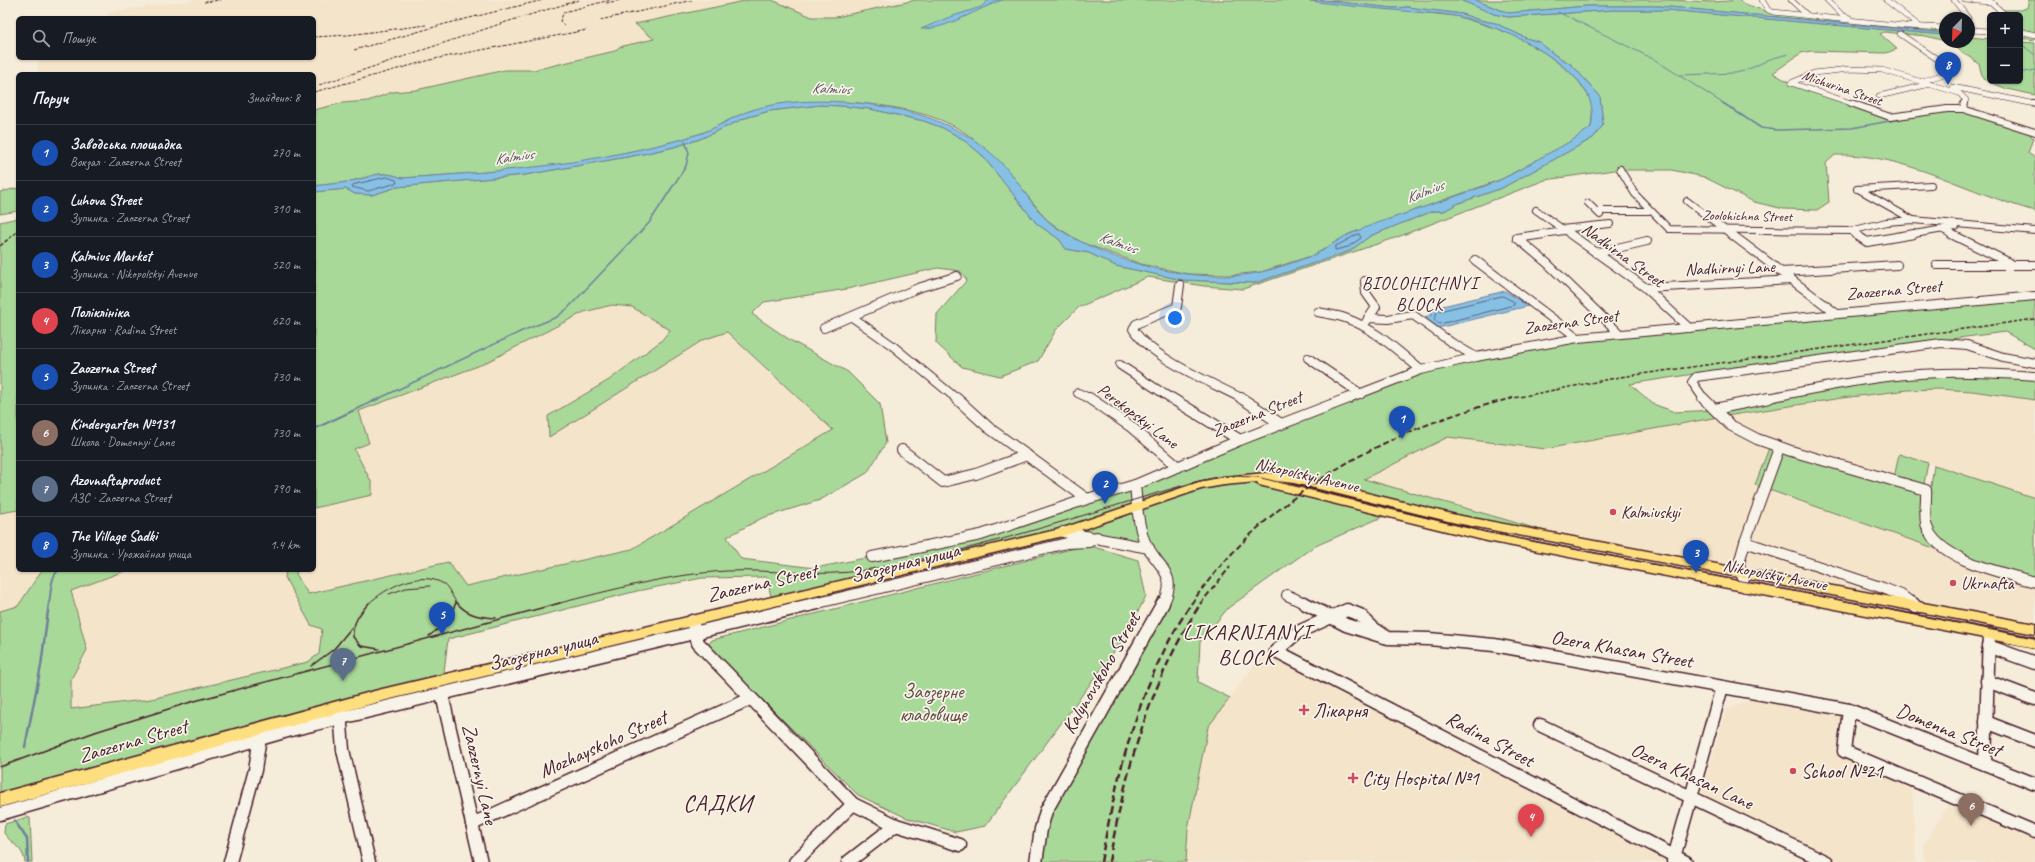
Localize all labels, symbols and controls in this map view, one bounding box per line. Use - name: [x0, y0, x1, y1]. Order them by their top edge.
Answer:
- north arrow: [1939, 12, 1975, 48]
- map controls: [1987, 12, 2023, 84]
- button: +: [1987, 12, 2023, 48]
- search box: [16, 16, 316, 60]
- icon: search: [30, 27, 52, 49]
- text: Пошук: [62, 29, 95, 48]
- button: −: [1987, 48, 2023, 84]
- pin: 8: [1935, 52, 1961, 85]
- street label: Michurina Street: [1800, 66, 1885, 110]
- water label: Kalmius: [811, 79, 854, 99]
- text: Поруч: [32, 88, 68, 109]
- text: Знайдено: 8: [246, 90, 300, 106]
- text: Заводська площадка: [70, 135, 181, 154]
- text: 1: [42, 145, 48, 161]
- text: 270 m: [272, 145, 300, 161]
- water label: Kalmius: [494, 145, 537, 169]
- text: Вокзал · Zaozerna Street: [70, 154, 181, 170]
- water label: Kalmius: [1404, 175, 1449, 208]
- text: Luhova Street: [70, 191, 142, 210]
- text: 2: [42, 201, 48, 217]
- text: 310 m: [272, 201, 300, 217]
- street label: Zoolohichna Street: [1702, 207, 1794, 225]
- text: Зупинка · Zaozerna Street: [70, 210, 189, 226]
- street label: Nadhirna Street: [1578, 218, 1670, 293]
- water label: Kalmius: [1097, 227, 1142, 260]
- text: Kalmius Market: [70, 247, 152, 266]
- street label: Nadhirnyi Lane: [1685, 256, 1777, 280]
- text: 3: [42, 257, 48, 273]
- text: 520 m: [272, 257, 300, 273]
- text: Зупинка · Nikopolskyi Avenue: [70, 266, 197, 282]
- district label: BIOLOHICHNYI BLOCK: [1362, 272, 1481, 315]
- street label: Zaozerna Street: [1846, 275, 1945, 305]
- text: Поліклініка: [70, 303, 129, 322]
- street label: Zaozerna Street: [1522, 305, 1622, 339]
- your location: [1165, 308, 1185, 328]
- text: 4: [42, 313, 48, 329]
- text: 620 m: [272, 313, 300, 329]
- text: Лікарня · Radina Street: [70, 322, 176, 338]
- text: Zaozerna Street: [70, 359, 155, 378]
- text: 5: [42, 369, 48, 385]
- text: 730 m: [272, 369, 300, 385]
- text: Зупинка · Zaozerna Street: [70, 378, 189, 394]
- street label: Perekopskyi Lane: [1093, 379, 1184, 454]
- street label: Zaozerna Street: [1209, 386, 1307, 442]
- pin: 1: [1389, 406, 1415, 439]
- text: Kindergarten №131: [70, 415, 174, 434]
- text: 6: [42, 425, 48, 441]
- text: 730 m: [272, 425, 300, 441]
- text: Школа · Domennyi Lane: [70, 434, 174, 450]
- street label: Nikopolskyi Avenue: [1253, 453, 1362, 497]
- text: Azovnaftaproduct: [70, 471, 160, 490]
- pin: 2: [1092, 471, 1118, 504]
- text: 7: [42, 481, 48, 497]
- text: 790 m: [272, 481, 300, 497]
- text: АЗС · Zaozerna Street: [70, 490, 171, 506]
- place label: Kalmiuskyi: [1621, 502, 1682, 523]
- marker: Kalmiuskyi: [1608, 507, 1618, 517]
- text: The Village Sadki: [70, 527, 157, 546]
- text: 8: [42, 537, 48, 553]
- text: 1.4 km: [270, 537, 300, 553]
- street label: Заозерная улица: [848, 537, 964, 590]
- pin: 3: [1683, 540, 1709, 573]
- text: Зупинка · Урожайная улица: [70, 546, 191, 562]
- street label: Nikopolskyi Avenue: [1721, 555, 1830, 596]
- street label: Zaozerna Street: [705, 557, 823, 608]
- place label: Ukrnafta: [1961, 573, 2015, 594]
- marker: Ukrnafta: [1948, 578, 1958, 588]
- pin: 5: [429, 602, 455, 635]
- street label: Kalynovskoho Street: [1056, 606, 1147, 738]
- district label: LIKARNIANYI BLOCK: [1183, 618, 1316, 671]
- street label: Ozera Khasan Street: [1549, 624, 1697, 674]
- street label: Заозерная улица: [486, 625, 602, 678]
- pin: 7: [330, 648, 356, 681]
- park label: Заозерне кладовище: [899, 679, 968, 727]
- place label: Лікарня: [1313, 698, 1369, 723]
- street label: Domenna Street: [1893, 698, 2008, 764]
- street label: Mozhayskoho Street: [535, 703, 674, 783]
- marker: Лікарня: [1298, 704, 1310, 716]
- street label: Radina Street: [1442, 705, 1540, 774]
- street label: Zaozerna Street: [76, 713, 194, 768]
- street label: Zaozernyi Lane: [456, 721, 504, 828]
- street label: Ozera Khasan Lane: [1627, 737, 1758, 816]
- place label: School №21: [1801, 759, 1884, 784]
- place label: City Hospital №1: [1362, 766, 1480, 791]
- marker: School №21: [1788, 766, 1798, 776]
- marker: City Hospital №1: [1347, 772, 1359, 784]
- district label: САДКИ: [683, 789, 755, 818]
- pin: 6: [1958, 793, 1984, 826]
- pin: 4: [1518, 804, 1544, 837]

